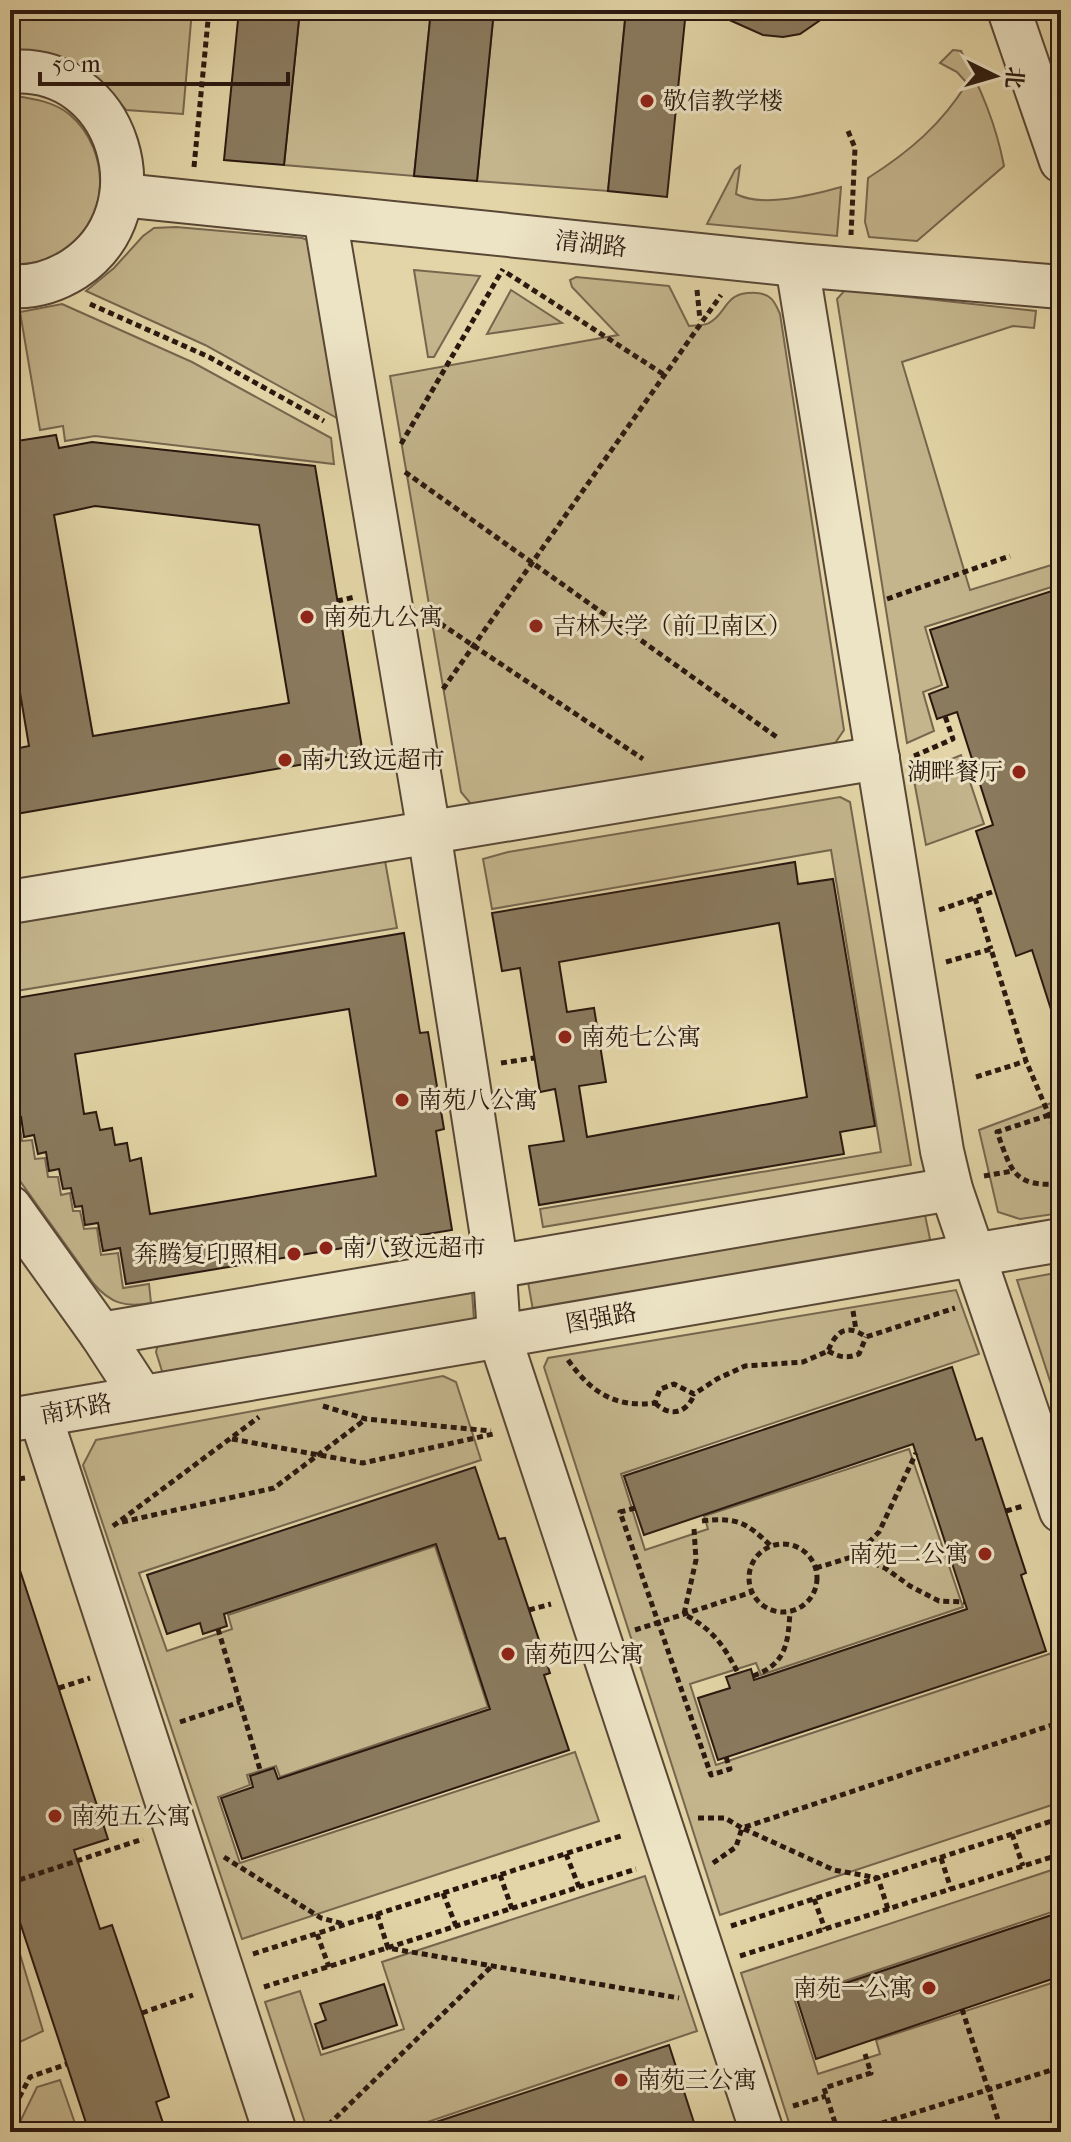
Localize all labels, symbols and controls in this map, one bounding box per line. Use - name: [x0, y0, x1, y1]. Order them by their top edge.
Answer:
- scale bar: [40, 36, 288, 86]
- north arrow: [955, 36, 1035, 116]
- text: 50 m: [52, 50, 101, 78]
- text: 北: [1000, 66, 1028, 90]
- place label: 敬信教学楼: [663, 87, 783, 115]
- marker: 敬信教学楼: [638, 92, 656, 110]
- street label: 清湖路: [554, 226, 628, 262]
- place label: 南苑九公寓: [323, 603, 443, 631]
- marker: 南苑九公寓: [298, 608, 316, 626]
- place label: 吉林大学（前卫南区）: [552, 612, 792, 640]
- marker: 吉林大学（前卫南区）: [527, 617, 545, 635]
- place label: 南九致远超市: [301, 746, 445, 774]
- marker: 南九致远超市: [276, 751, 294, 769]
- place label: 湖畔餐厅: [907, 758, 1003, 786]
- marker: 湖畔餐厅: [1010, 763, 1028, 781]
- place label: 南苑七公寓: [581, 1023, 701, 1051]
- marker: 南苑七公寓: [556, 1028, 574, 1046]
- place label: 南苑八公寓: [418, 1086, 538, 1114]
- marker: 南苑八公寓: [393, 1091, 411, 1109]
- place label: 南八致远超市: [342, 1234, 486, 1262]
- marker: 南八致远超市: [317, 1239, 335, 1257]
- place label: 奔腾复印照相: [134, 1240, 278, 1268]
- marker: 奔腾复印照相: [285, 1245, 303, 1263]
- street label: 图强路: [563, 1298, 639, 1338]
- street label: 南环路: [38, 1389, 114, 1429]
- place label: 南苑二公寓: [849, 1540, 969, 1568]
- marker: 南苑二公寓: [976, 1545, 994, 1563]
- place label: 南苑四公寓: [524, 1640, 644, 1668]
- marker: 南苑四公寓: [499, 1645, 517, 1663]
- place label: 南苑五公寓: [71, 1802, 191, 1830]
- marker: 南苑五公寓: [46, 1807, 64, 1825]
- place label: 南苑一公寓: [793, 1974, 913, 2002]
- marker: 南苑一公寓: [920, 1979, 938, 1997]
- place label: 南苑三公寓: [637, 2066, 757, 2094]
- marker: 南苑三公寓: [612, 2071, 630, 2089]

